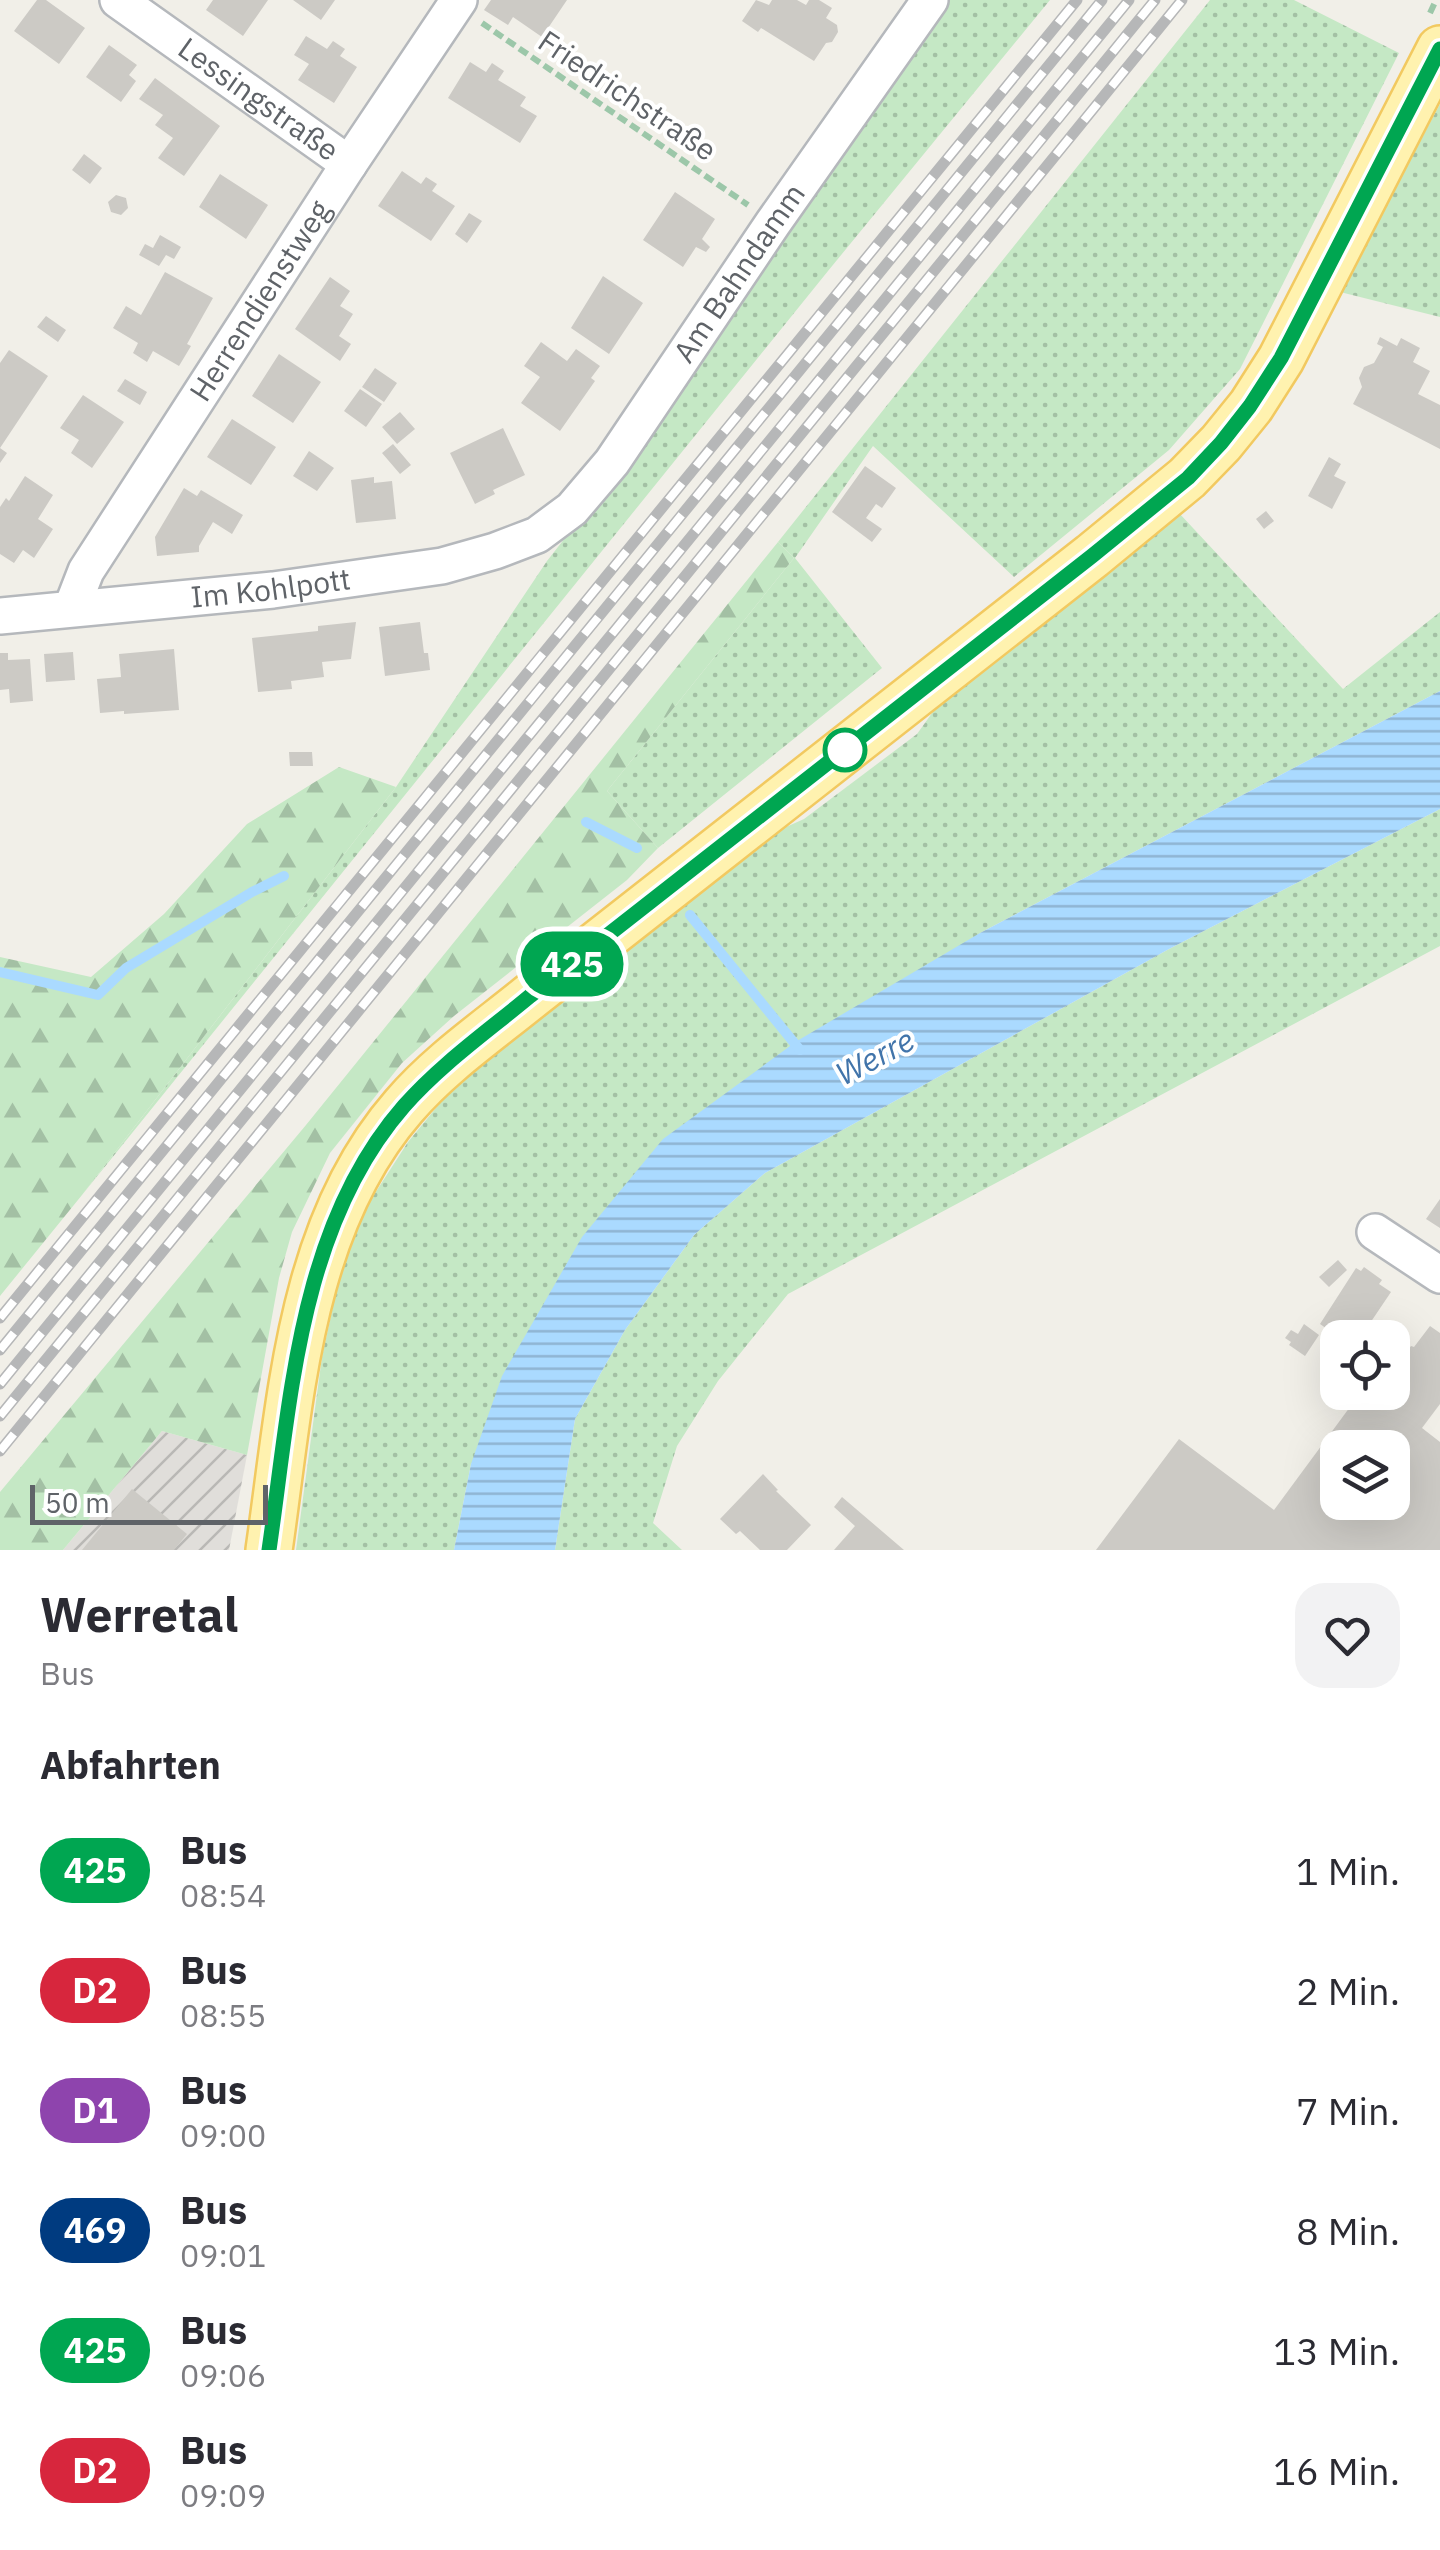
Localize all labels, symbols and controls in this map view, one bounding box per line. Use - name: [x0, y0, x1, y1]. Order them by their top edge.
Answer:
- street label: Friedrichstraße: [531, 21, 724, 169]
- street label: Lessingstraße: [171, 28, 347, 169]
- street label: Am Bahndamm: [664, 175, 813, 369]
- street label: Herrendienstweg: [180, 192, 339, 408]
- street label: Im Kohlpott: [189, 558, 353, 616]
- unlabelled marker: [824, 729, 866, 771]
- line badge: 425: [514, 932, 630, 996]
- text: 425: [540, 941, 604, 987]
- water label: Werre: [828, 1018, 921, 1094]
- map controls: [1320, 1320, 1410, 1520]
- button: locate: [1320, 1320, 1410, 1410]
- button: layers: [1320, 1430, 1410, 1520]
- scale bar: [30, 1480, 268, 1524]
- text: 50 m: [45, 1484, 110, 1521]
- text: Werretal: [40, 1583, 238, 1645]
- button: heart: [1295, 1583, 1400, 1688]
- text: Bus: [40, 1652, 95, 1694]
- text: Abfahrten: [40, 1740, 221, 1789]
- text: Bus: [180, 1825, 247, 1874]
- text: 1 Min.: [1296, 1846, 1400, 1895]
- text: 425: [63, 1847, 127, 1893]
- text: 08:54: [180, 1874, 266, 1916]
- text: Bus: [180, 1945, 247, 1994]
- text: 2 Min.: [1296, 1966, 1400, 2015]
- text: D2: [72, 1967, 118, 2013]
- text: 08:55: [180, 1994, 266, 2036]
- text: Bus: [180, 2065, 247, 2114]
- text: 7 Min.: [1296, 2086, 1400, 2135]
- text: D1: [72, 2087, 118, 2133]
- text: 09:00: [180, 2114, 266, 2156]
- text: Bus: [180, 2185, 247, 2234]
- text: 8 Min.: [1296, 2206, 1400, 2255]
- text: 469: [63, 2207, 127, 2253]
- text: 09:01: [180, 2234, 266, 2276]
- text: Bus: [180, 2305, 247, 2354]
- text: 13 Min.: [1273, 2326, 1400, 2375]
- text: 425: [63, 2327, 127, 2373]
- text: 09:06: [180, 2354, 266, 2396]
- text: Bus: [180, 2425, 247, 2474]
- text: 16 Min.: [1273, 2446, 1400, 2495]
- text: D2: [72, 2447, 118, 2493]
- text: 09:09: [180, 2474, 266, 2516]

